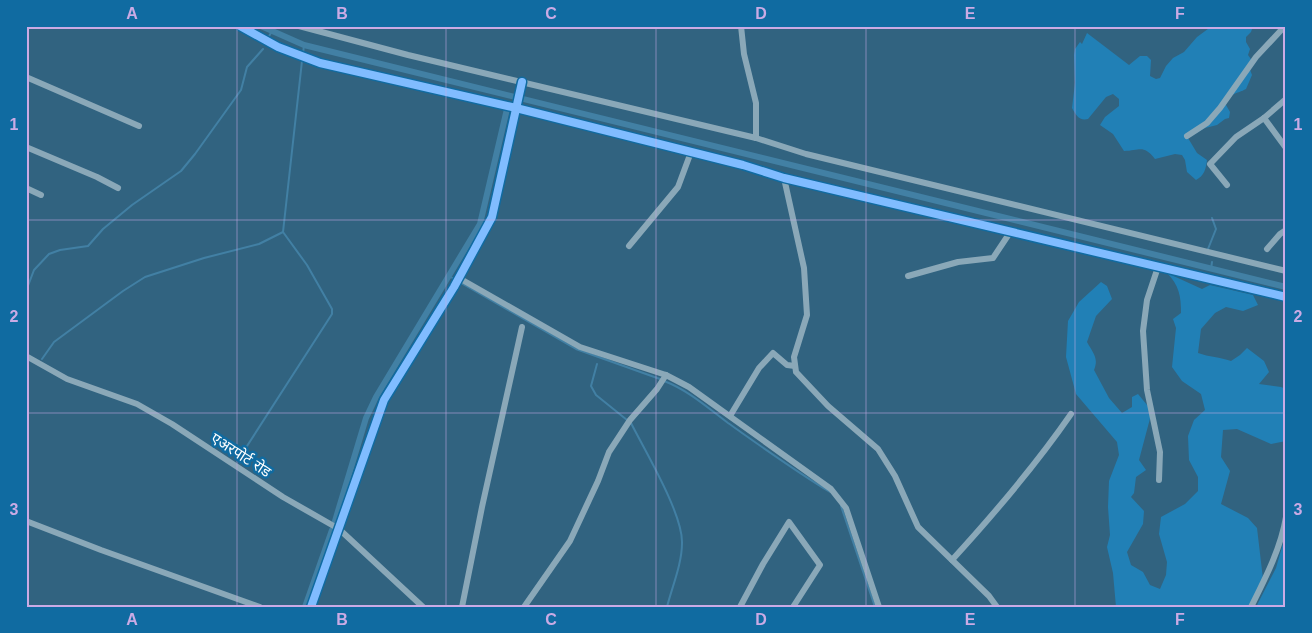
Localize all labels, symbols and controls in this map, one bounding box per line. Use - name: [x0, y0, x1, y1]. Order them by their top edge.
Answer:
- text: A: [126, 5, 138, 22]
- text: B: [336, 5, 348, 22]
- text: C: [545, 5, 557, 22]
- text: D: [755, 5, 767, 22]
- text: E: [965, 5, 976, 22]
- text: F: [1175, 5, 1185, 22]
- text: 1: [10, 116, 19, 133]
- text: 1: [1294, 116, 1303, 133]
- text: 2: [10, 308, 19, 325]
- text: 2: [1294, 308, 1303, 325]
- street label: एअरपोर्ट रोड: [208, 429, 275, 481]
- text: 3: [10, 501, 19, 518]
- text: 3: [1294, 501, 1303, 518]
- text: A: [126, 611, 138, 628]
- text: B: [336, 611, 348, 628]
- text: C: [545, 611, 557, 628]
- text: D: [755, 611, 767, 628]
- text: E: [965, 611, 976, 628]
- text: F: [1175, 611, 1185, 628]

